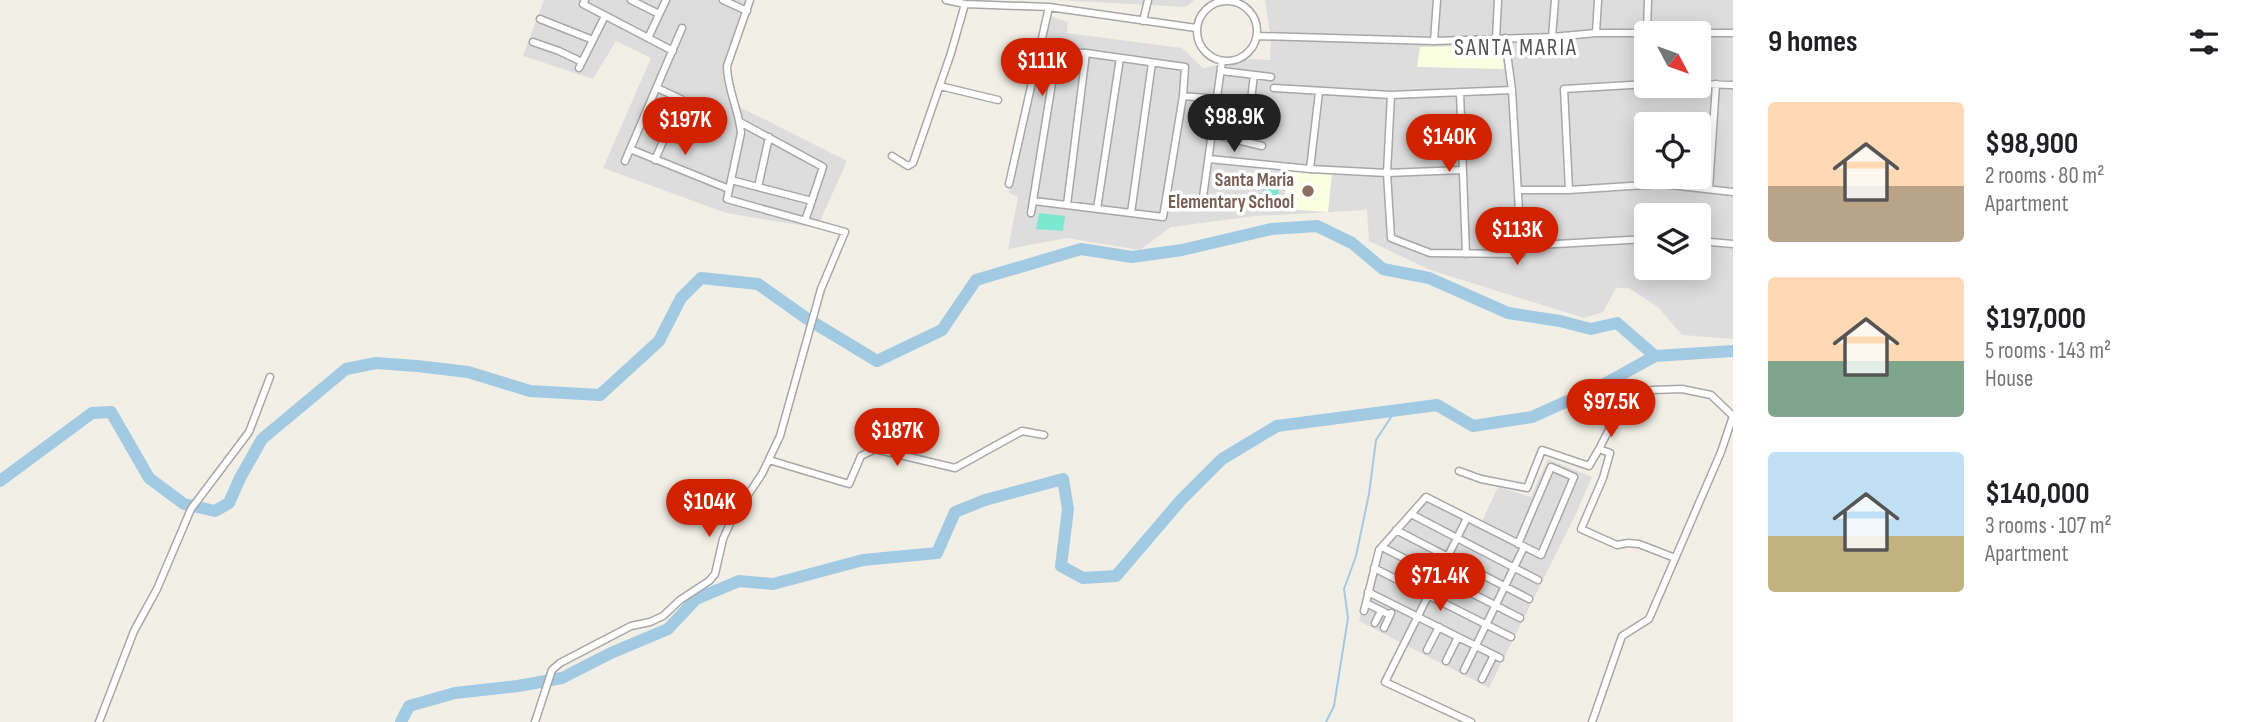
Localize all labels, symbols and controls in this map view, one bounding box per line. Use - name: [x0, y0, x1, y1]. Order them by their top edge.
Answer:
- north arrow: [1634, 21, 1712, 98]
- map controls: [1634, 21, 1711, 280]
- icon: filters: [2185, 23, 2223, 61]
- text: 9 homes: [1768, 24, 1858, 60]
- district label: SANTA MARIA: [1454, 34, 1578, 62]
- pin: $111K: [993, 38, 1091, 98]
- text: $111K: [1017, 47, 1067, 75]
- pin: $98.9K: [1177, 94, 1291, 154]
- pin: $197K: [636, 97, 734, 157]
- text: $98.9K: [1204, 103, 1264, 131]
- text: $197K: [658, 106, 712, 134]
- button: locate: [1634, 112, 1711, 189]
- pin: $140K: [1400, 114, 1498, 174]
- text: $140K: [1422, 123, 1476, 151]
- text: $98,900: [1985, 126, 2078, 162]
- icon: home: [1824, 130, 1908, 214]
- text: 2 rooms · 80 m²: [1985, 162, 2104, 190]
- place label: Santa Maria Elementary School: [1168, 169, 1294, 214]
- marker: Santa Maria Elementary School: [1300, 183, 1316, 199]
- text: Apartment: [1985, 190, 2069, 218]
- button: layers: [1634, 203, 1711, 280]
- pin: $113K: [1468, 208, 1566, 267]
- text: $113K: [1491, 216, 1543, 244]
- text: $197,000: [1985, 301, 2086, 337]
- icon: home: [1824, 305, 1908, 389]
- text: 5 rooms · 143 m²: [1985, 337, 2111, 365]
- text: House: [1985, 365, 2033, 393]
- pin: $97.5K: [1554, 380, 1668, 439]
- text: $97.5K: [1582, 388, 1640, 416]
- pin: $187K: [848, 408, 946, 468]
- text: $187K: [870, 417, 924, 445]
- text: $140,000: [1985, 476, 2090, 512]
- pin: $104K: [660, 480, 758, 539]
- icon: home: [1824, 480, 1908, 564]
- text: $104K: [682, 488, 736, 516]
- text: 3 rooms · 107 m²: [1985, 512, 2112, 540]
- text: Apartment: [1985, 540, 2069, 568]
- pin: $71.4K: [1383, 554, 1497, 613]
- text: $71.4K: [1411, 562, 1469, 590]

